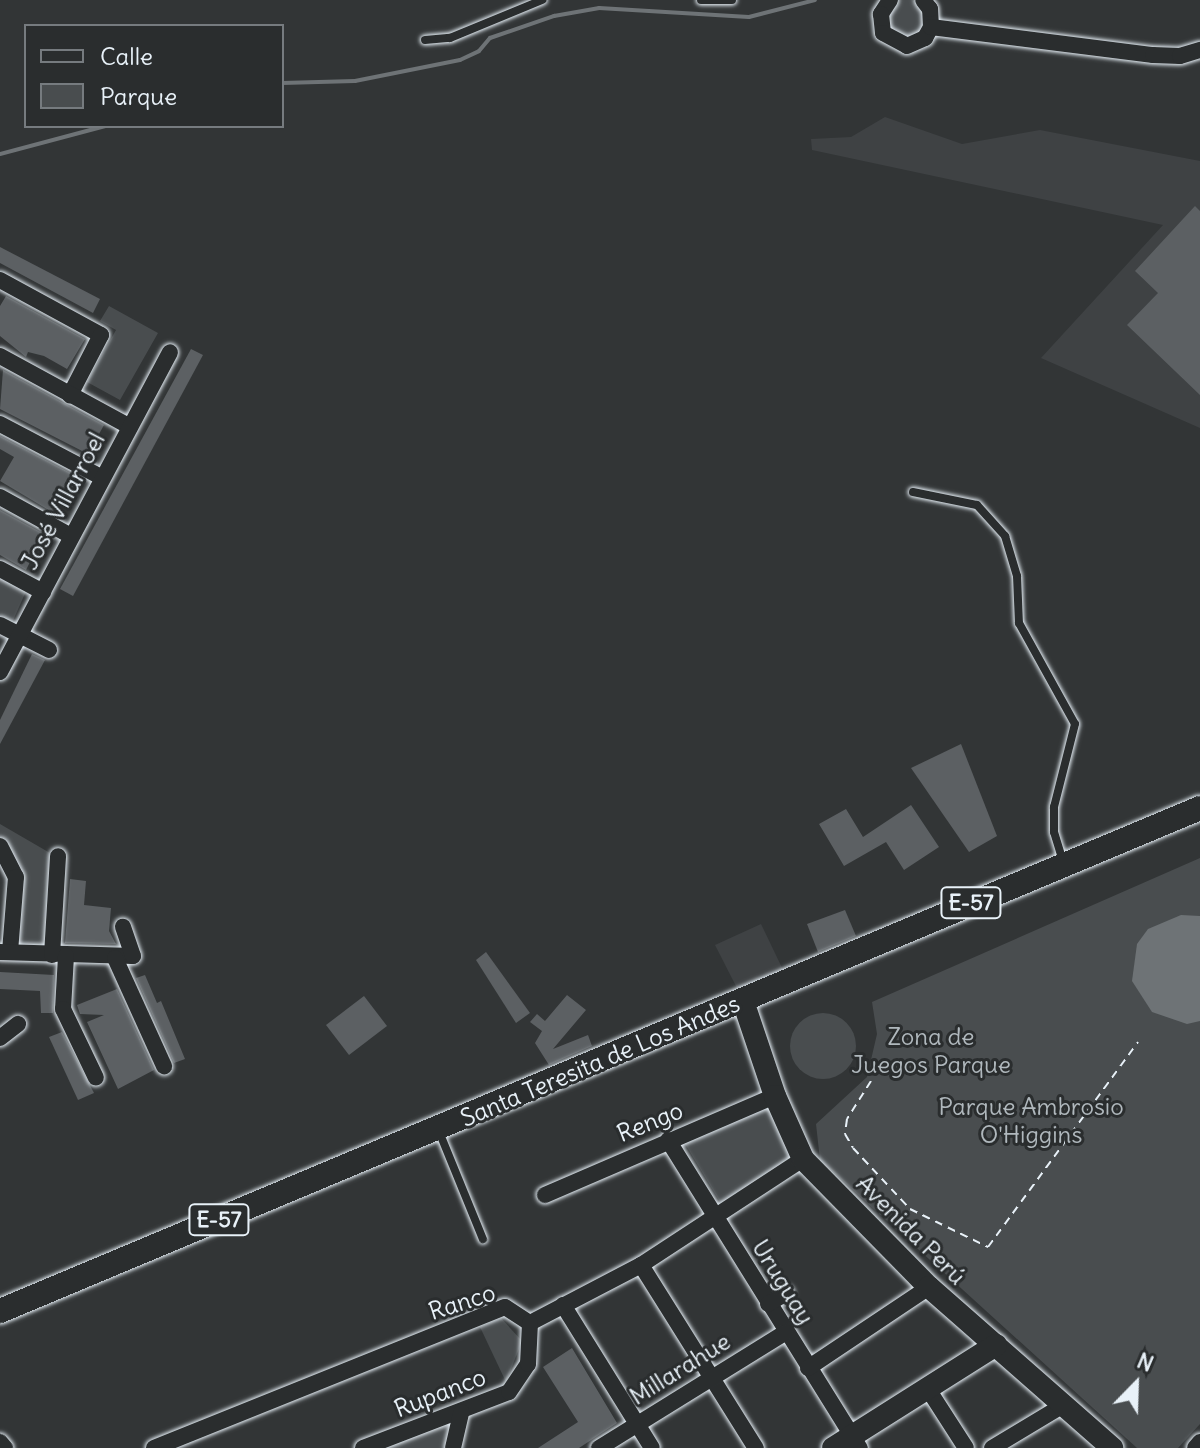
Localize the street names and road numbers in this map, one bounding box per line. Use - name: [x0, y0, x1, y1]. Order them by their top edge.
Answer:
- street label: José Villarroel: [15, 427, 111, 575]
- road number: E-57: [939, 885, 1003, 921]
- street label: Santa Teresita de Los Andes: [456, 989, 744, 1133]
- street label: Rengo: [613, 1096, 687, 1148]
- street label: Avenida Perú: [850, 1169, 972, 1291]
- road number: E-57: [187, 1202, 251, 1238]
- street label: Uruguay: [746, 1234, 820, 1330]
- street label: Ranco: [425, 1278, 499, 1326]
- street label: Millarahue: [624, 1327, 736, 1411]
- street label: Rupanco: [390, 1362, 490, 1424]

